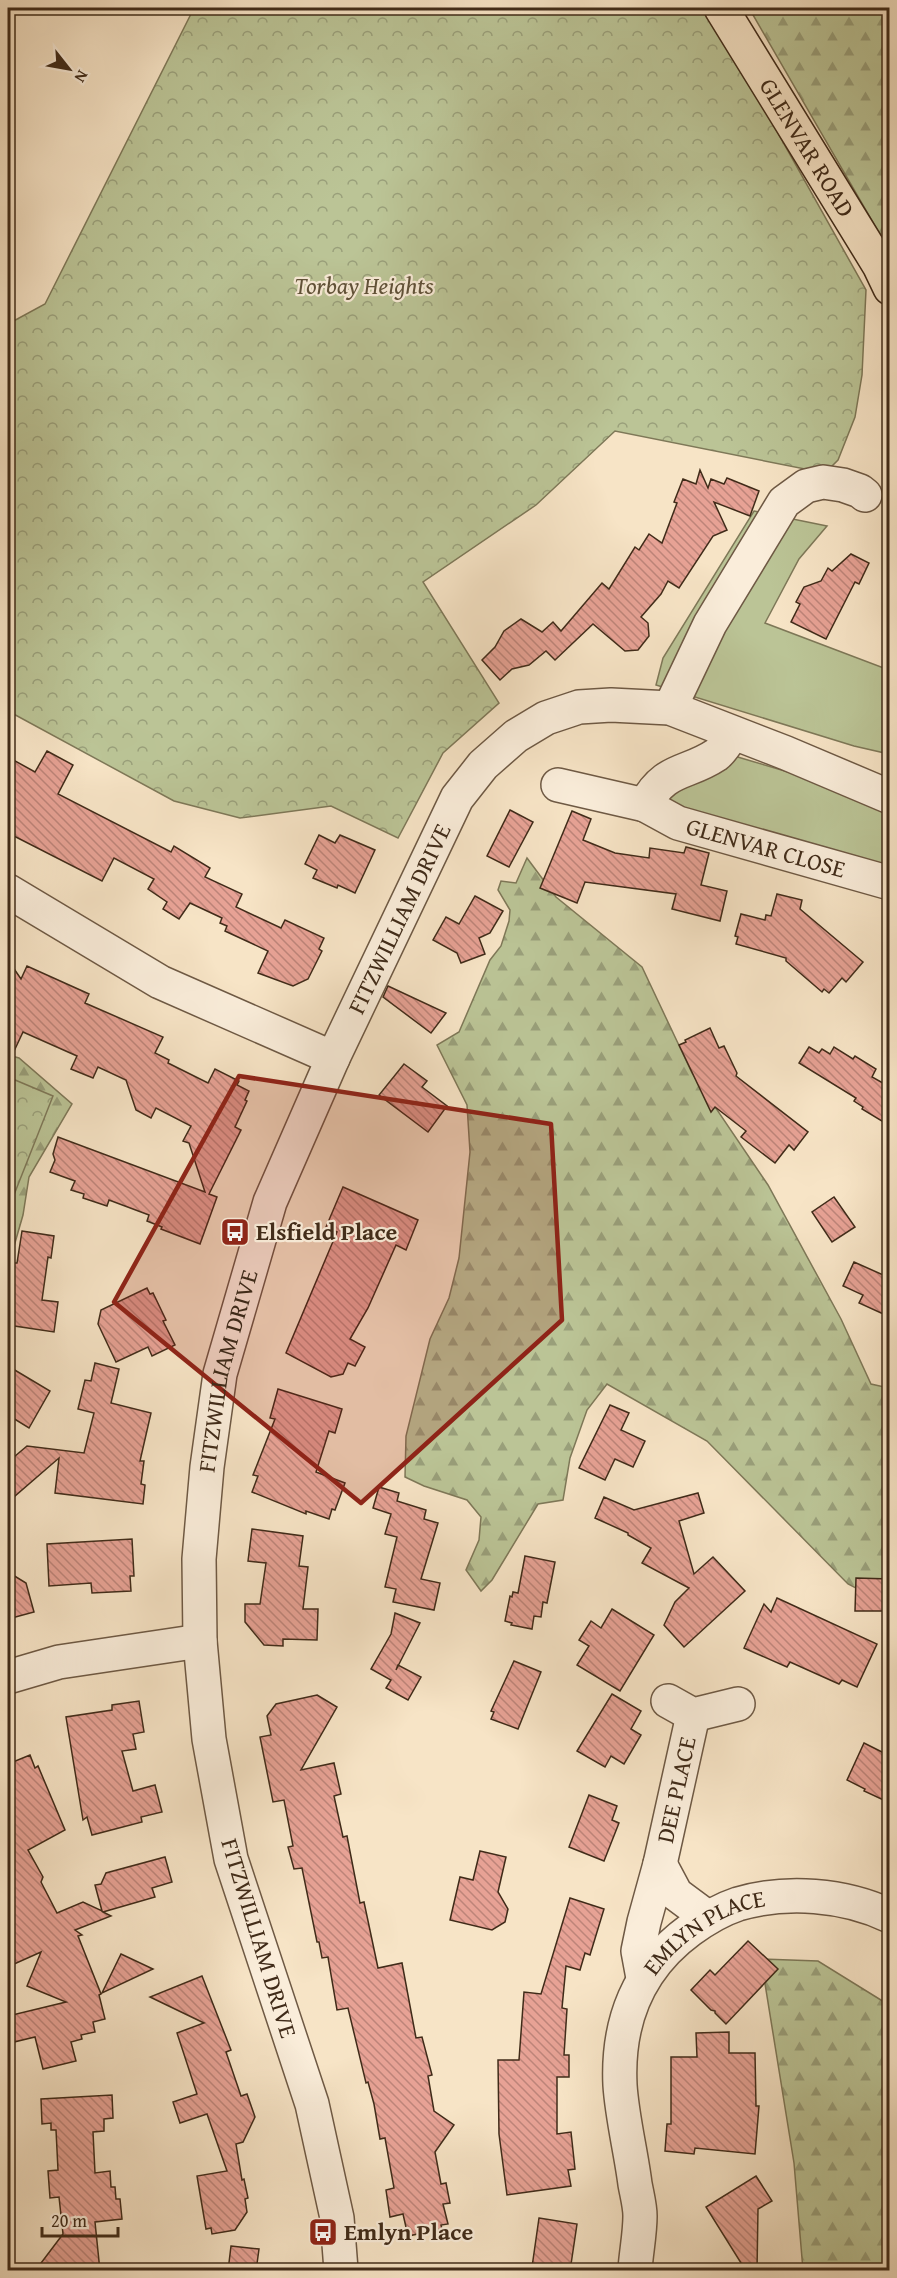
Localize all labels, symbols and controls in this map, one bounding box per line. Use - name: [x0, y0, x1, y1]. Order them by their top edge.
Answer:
- north arrow: [39, 39, 99, 99]
- text: N: [69, 66, 95, 88]
- street label: GLENVAR ROAD: [751, 71, 863, 224]
- park label: Torbay Heights: [294, 268, 434, 303]
- street label: GLENVAR CLOSE: [682, 808, 850, 887]
- street label: FITZWILLIAM DRIVE: [339, 818, 459, 1020]
- place label: Elsfield Place: [256, 1214, 397, 1249]
- bus stop icon: Elsfield Place: [219, 1216, 251, 1248]
- street label: FITZWILLIAM DRIVE: [188, 1265, 266, 1475]
- street label: DEE PLACE: [647, 1733, 705, 1846]
- street label: FITZWILLIAM DRIVE: [212, 1834, 306, 2042]
- street label: EMLYN PLACE: [634, 1880, 768, 1982]
- scale bar: [42, 2200, 118, 2238]
- text: 20 m: [51, 2207, 87, 2234]
- place label: Emlyn Place: [344, 2214, 473, 2249]
- bus stop icon: Emlyn Place: [307, 2216, 339, 2248]

